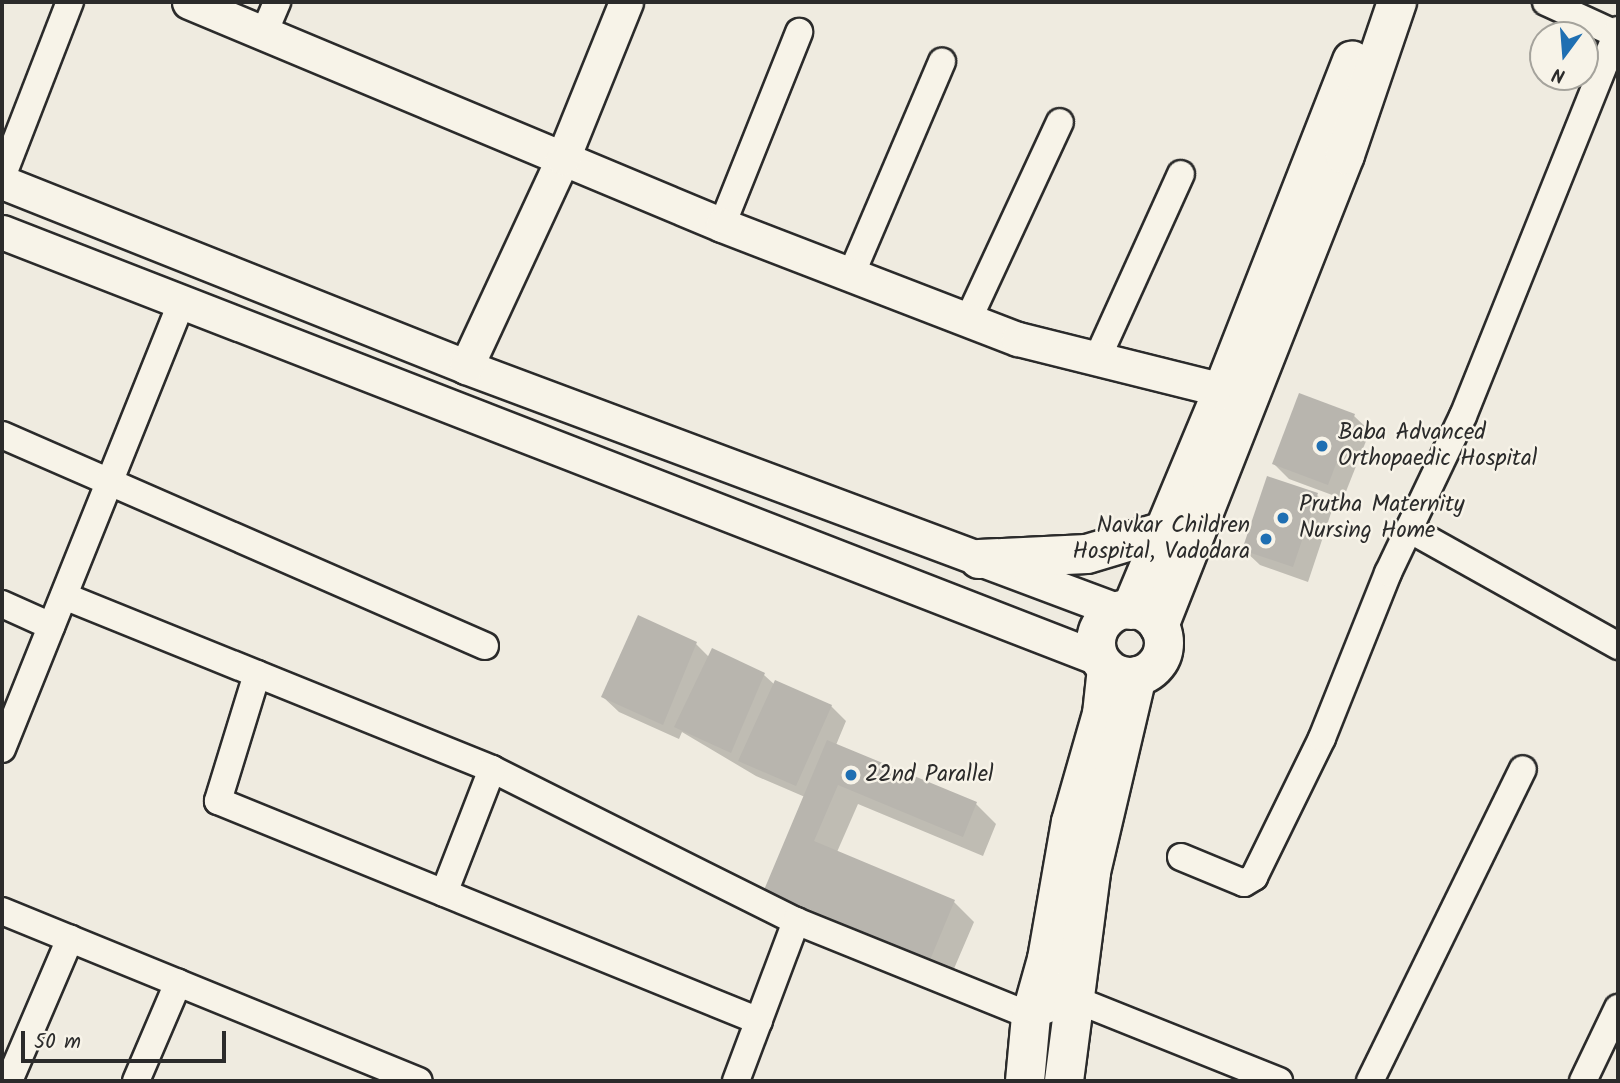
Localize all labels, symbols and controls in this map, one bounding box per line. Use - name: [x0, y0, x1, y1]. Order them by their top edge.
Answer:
- north arrow: [1529, 21, 1599, 91]
- text: N: [1549, 58, 1569, 90]
- place label: Baba Advanced Orthopaedic Hospital: [1338, 419, 1537, 473]
- marker: Baba Advanced Orthopaedic Hospital: [1312, 436, 1332, 456]
- place label: Prutha Maternity Nursing Home: [1299, 491, 1465, 545]
- marker: Prutha Maternity Nursing Home: [1273, 508, 1293, 528]
- place label: Navkar Children Hospital, Vadodara: [1073, 512, 1250, 566]
- marker: Navkar Children Hospital, Vadodara: [1256, 529, 1276, 549]
- place label: 22nd Parallel: [865, 761, 994, 789]
- marker: 22nd Parallel: [843, 767, 859, 783]
- scale bar: [24, 1016, 229, 1060]
- text: 50 m: [34, 1026, 81, 1059]

